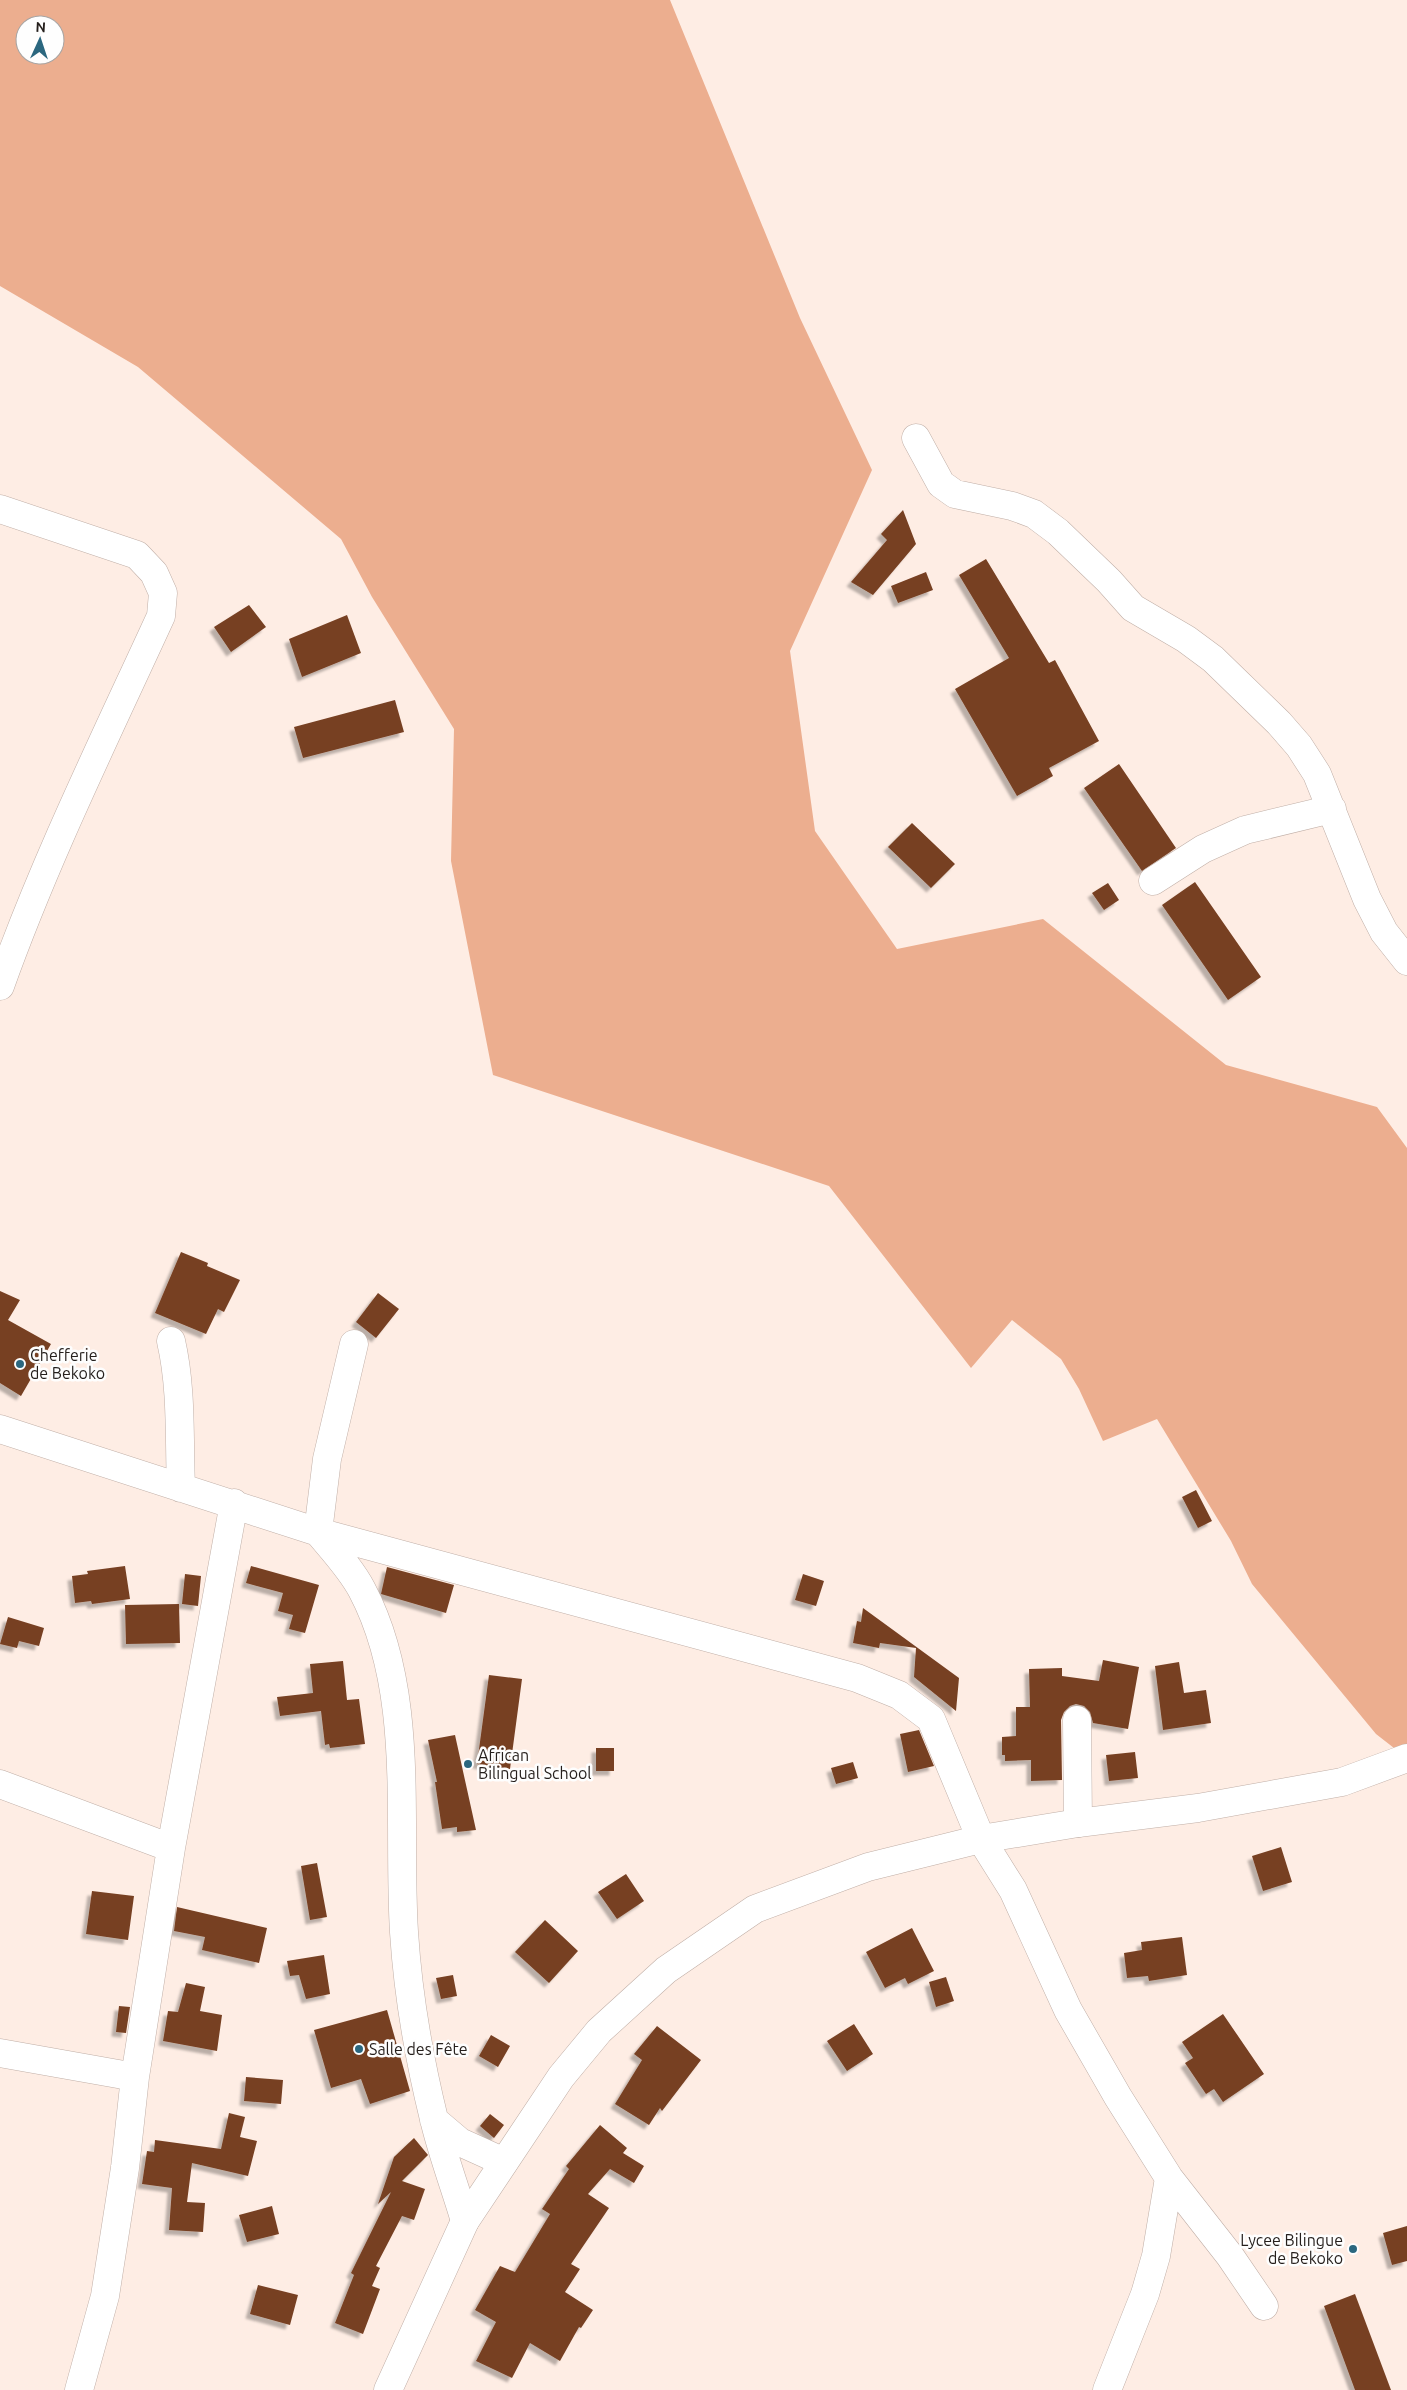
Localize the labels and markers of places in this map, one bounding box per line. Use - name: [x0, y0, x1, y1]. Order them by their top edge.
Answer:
- place label: Chefferie de Bekoko: [30, 1346, 105, 1382]
- marker: Chefferie de Bekoko: [14, 1358, 26, 1370]
- place label: African Bilingual School: [478, 1746, 592, 1782]
- marker: African Bilingual School: [462, 1758, 474, 1770]
- place label: Salle des Fête: [369, 2040, 468, 2058]
- marker: Salle des Fête: [353, 2043, 365, 2055]
- place label: Lycee Bilingue de Bekoko: [1240, 2231, 1343, 2267]
- marker: Lycee Bilingue de Bekoko: [1347, 2243, 1359, 2255]

